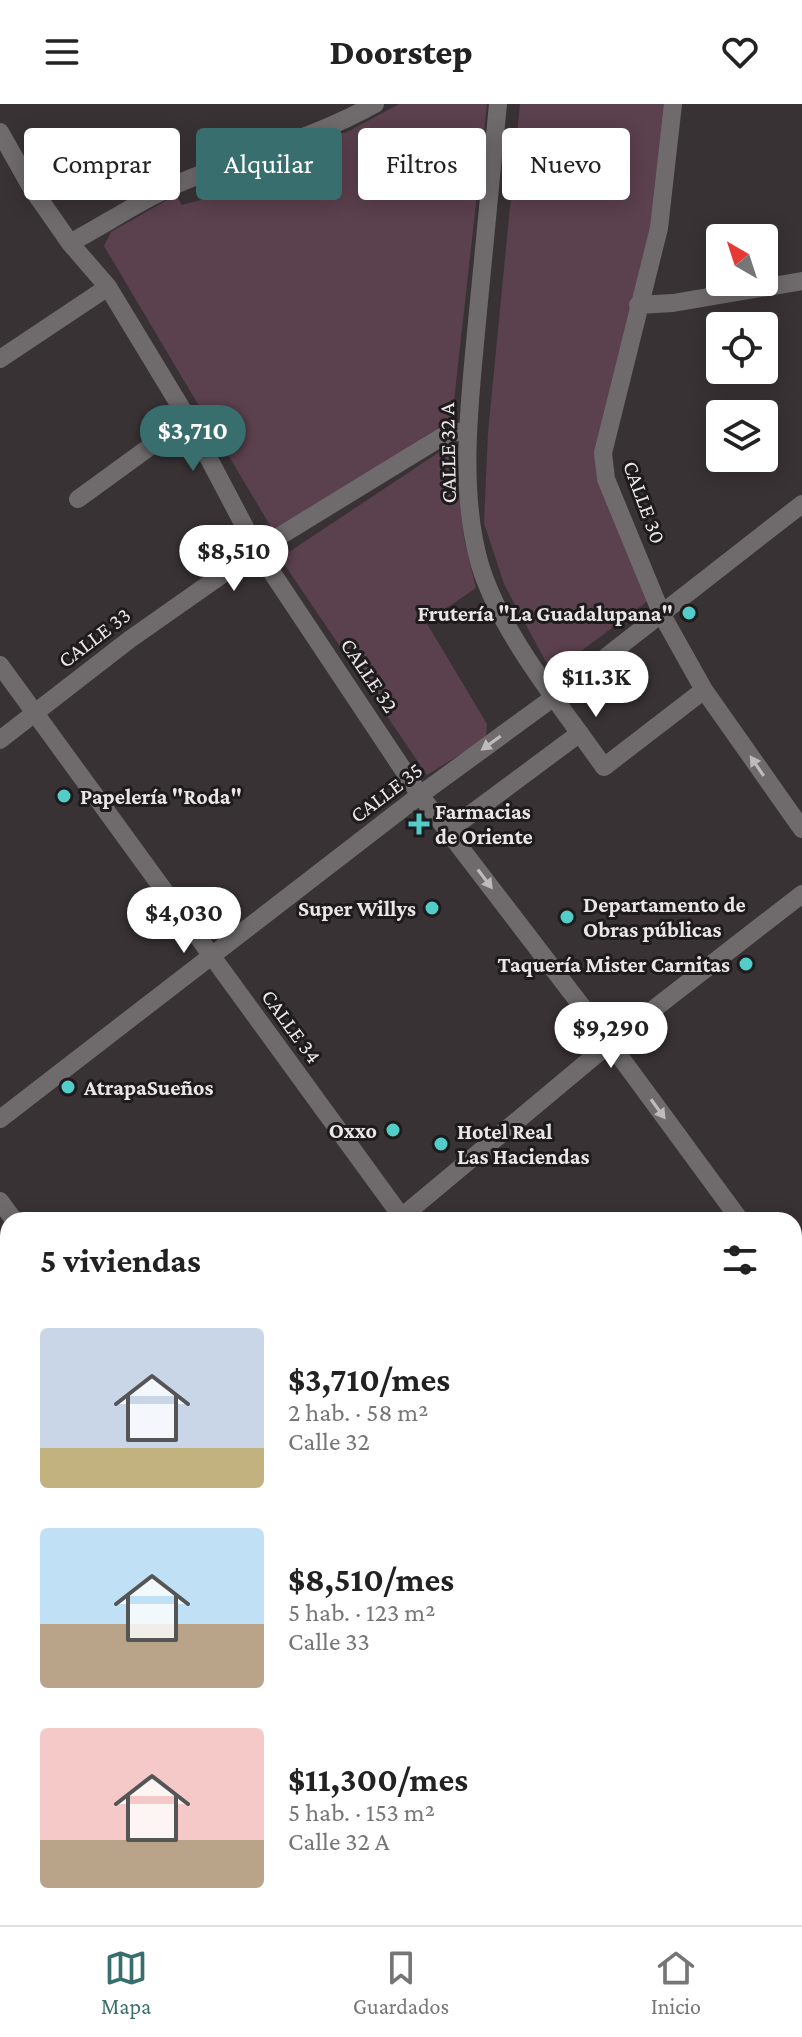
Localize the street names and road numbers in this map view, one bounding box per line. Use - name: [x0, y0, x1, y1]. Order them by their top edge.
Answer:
- street label: CALLE 32 A: [434, 402, 461, 504]
- street label: CALLE 30: [618, 457, 671, 547]
- street label: CALLE 33: [53, 602, 135, 673]
- street label: CALLE 32: [336, 633, 403, 717]
- street label: CALLE 35: [345, 757, 427, 828]
- street label: CALLE 34: [257, 985, 327, 1068]

